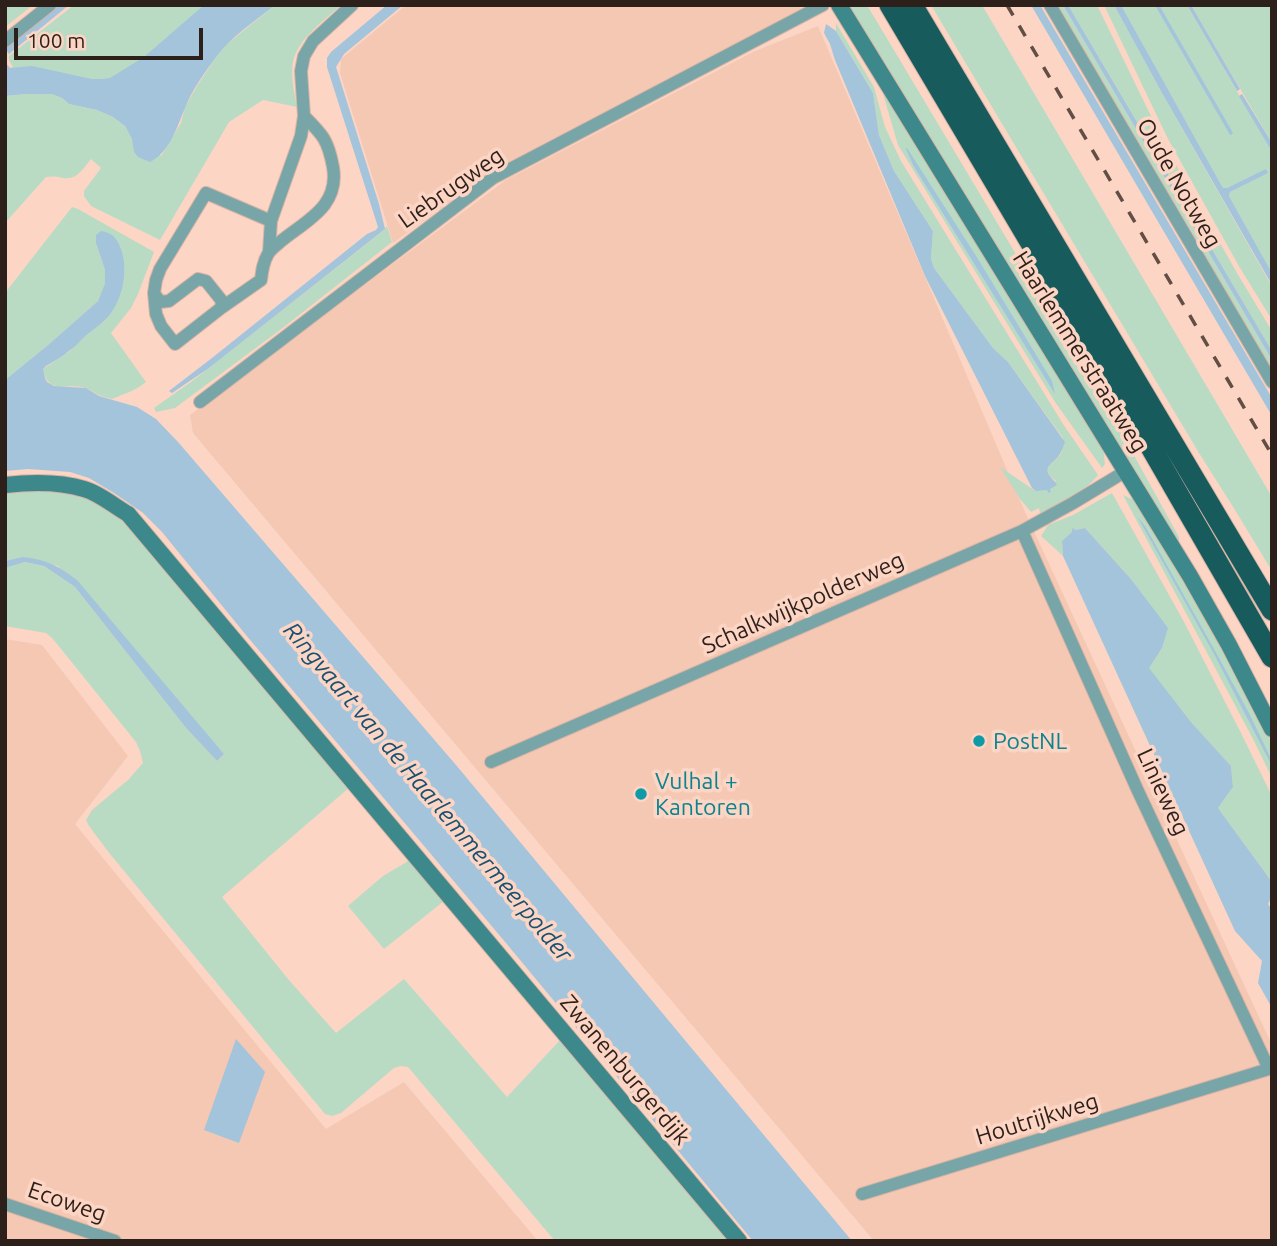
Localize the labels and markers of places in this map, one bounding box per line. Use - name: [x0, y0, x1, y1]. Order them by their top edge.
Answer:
- place label: PostNL: [993, 727, 1067, 755]
- marker: PostNL: [971, 733, 987, 749]
- place label: Vulhal + Kantoren: [655, 767, 751, 821]
- marker: Vulhal + Kantoren: [633, 786, 649, 802]

